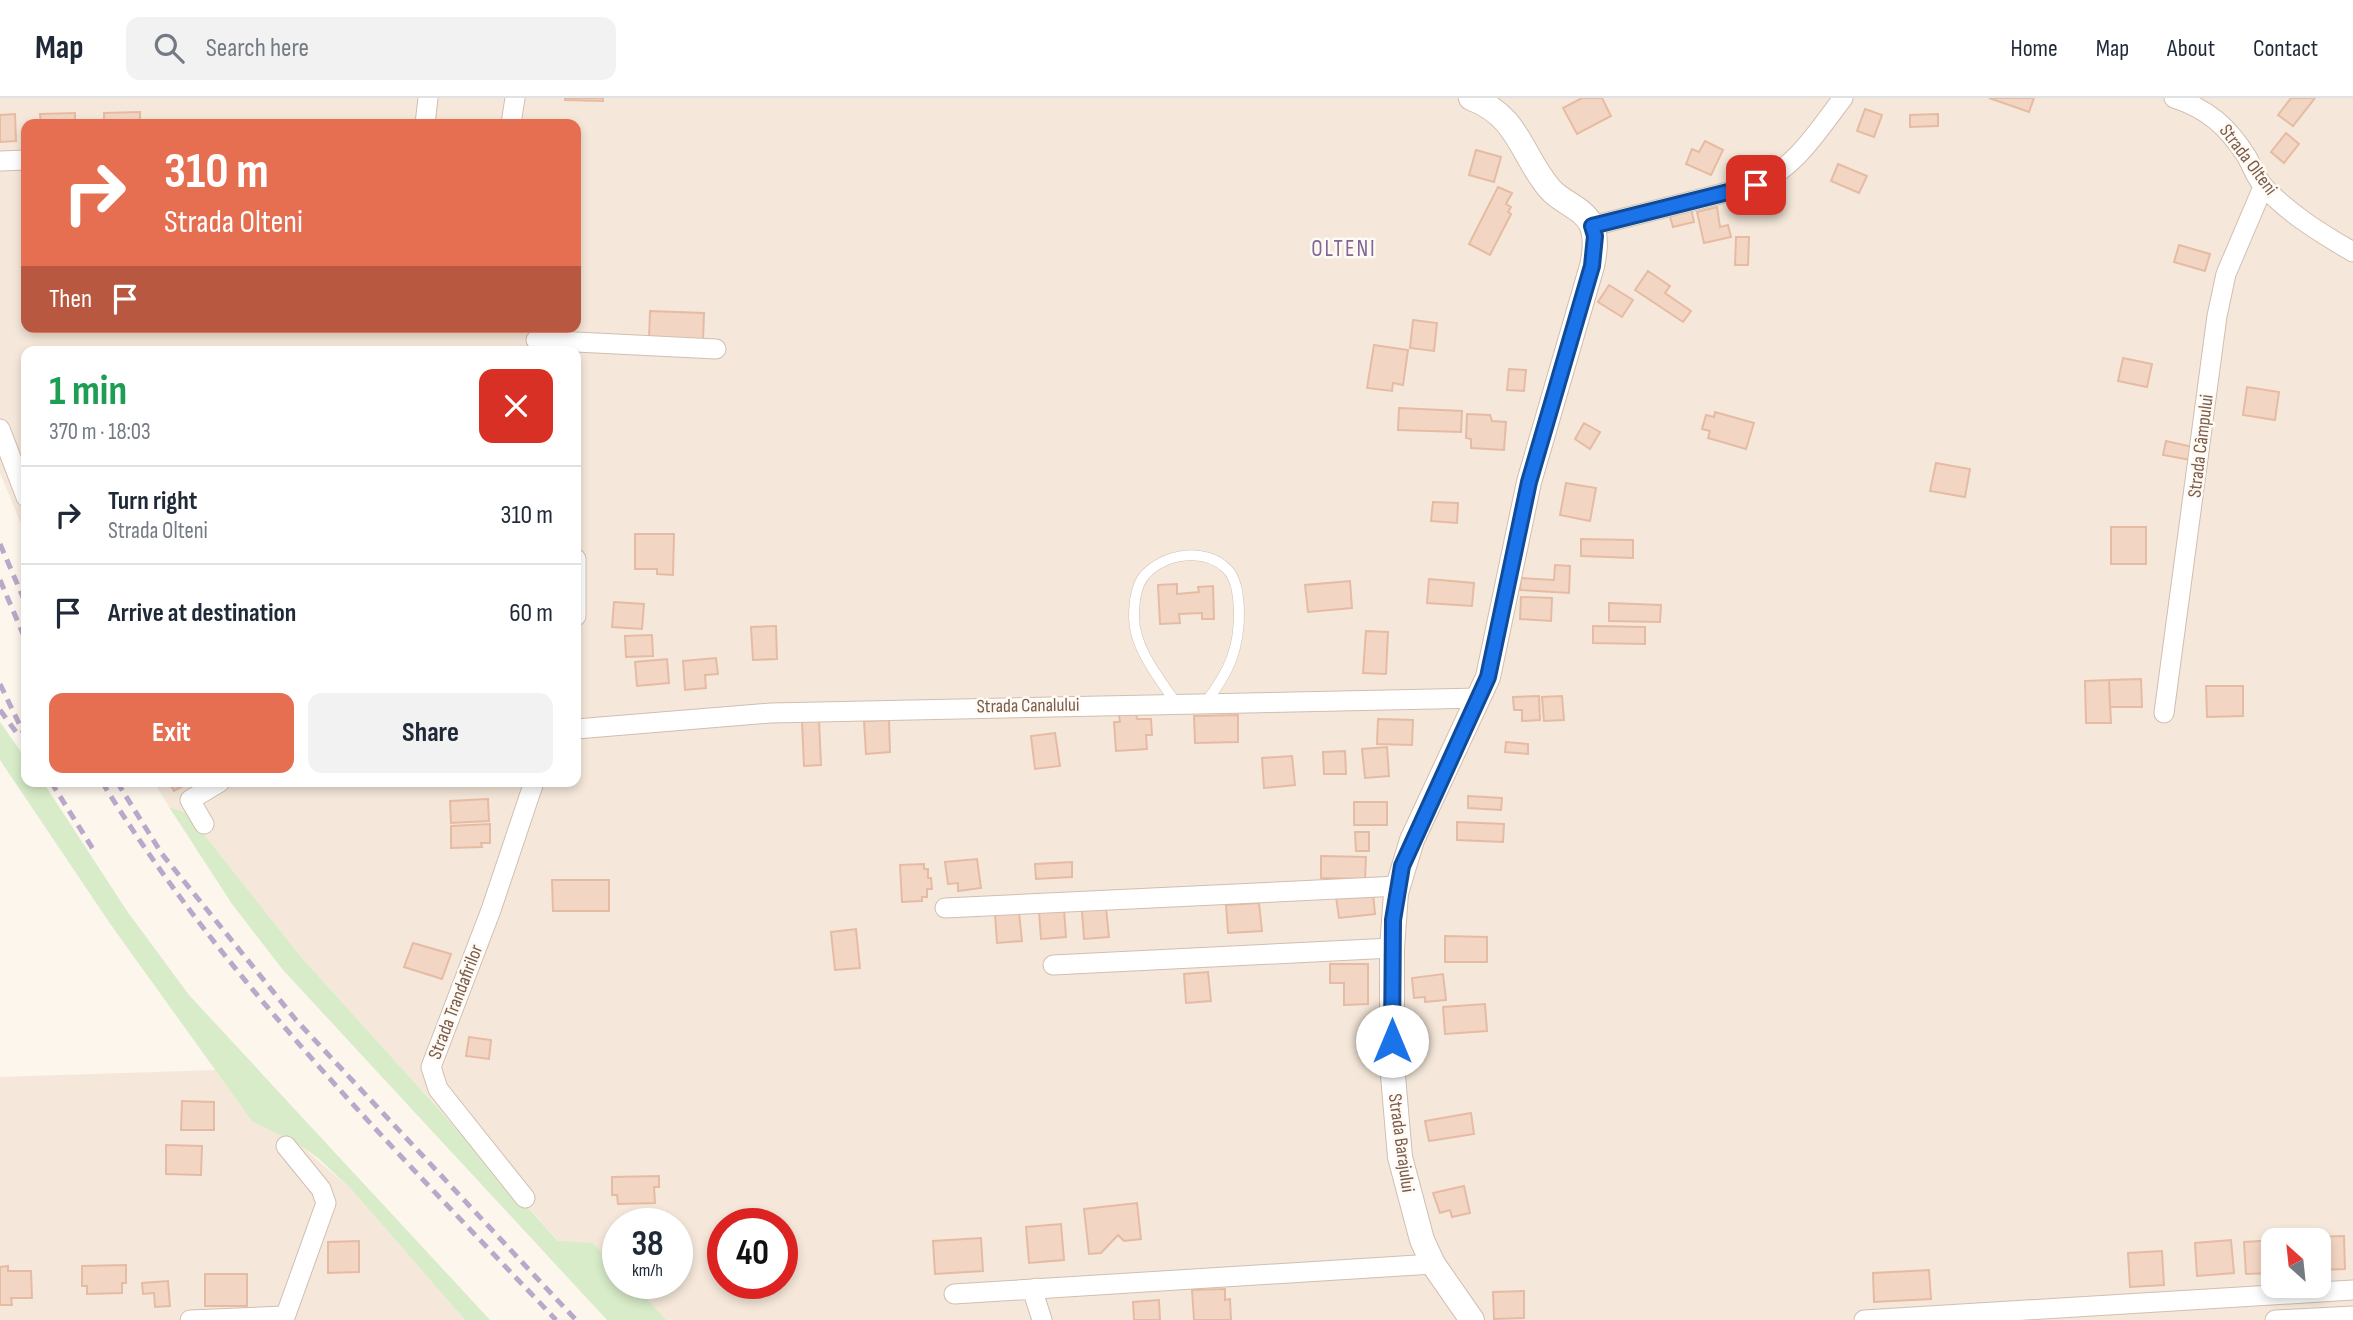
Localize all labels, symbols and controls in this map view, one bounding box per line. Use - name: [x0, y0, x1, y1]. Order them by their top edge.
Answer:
- search box: [126, 17, 616, 80]
- text: Map: [35, 28, 84, 68]
- icon: search: [150, 29, 188, 67]
- text: Search here: [206, 33, 309, 64]
- text: Home: [2010, 34, 2058, 63]
- text: Map: [2096, 34, 2129, 63]
- text: About: [2167, 34, 2215, 63]
- text: Contact: [2253, 34, 2318, 63]
- street label: Strada Olteni: [2214, 120, 2282, 200]
- text: 310 m: [164, 143, 269, 202]
- icon: right: [49, 147, 140, 238]
- pin: [1726, 155, 1786, 215]
- icon: arrive: [1737, 166, 1775, 204]
- text: Strada Olteni: [164, 203, 303, 242]
- district label: OLTENI: [1311, 235, 1377, 263]
- icon: arrive: [106, 280, 144, 318]
- text: Then: [49, 284, 92, 315]
- text: 1 min: [49, 366, 127, 417]
- button: close: [479, 369, 553, 443]
- street label: Strada Câmpului: [2183, 393, 2219, 499]
- text: 370 m · 18:03: [49, 418, 151, 446]
- text: Turn right: [108, 486, 197, 517]
- icon: right: [49, 496, 87, 534]
- text: 310 m: [501, 500, 553, 531]
- text: Strada Olteni: [108, 517, 208, 545]
- icon: arrive: [49, 594, 87, 632]
- text: Arrive at destination: [108, 598, 296, 629]
- text: 60 m: [509, 598, 553, 629]
- button: Exit: [49, 693, 294, 773]
- button: Share: [308, 693, 553, 773]
- street label: Strada Canalului: [976, 694, 1080, 718]
- street label: Strada Trandafirilor: [424, 941, 489, 1063]
- position arrow: [1355, 1004, 1429, 1078]
- street label: Strada Barajului: [1383, 1092, 1419, 1194]
- speed limit sign: 40: [707, 1208, 798, 1299]
- text: 38: [631, 1223, 664, 1266]
- north arrow: [2261, 1228, 2331, 1298]
- map controls: [2261, 1228, 2331, 1298]
- text: km/h: [632, 1260, 663, 1281]

